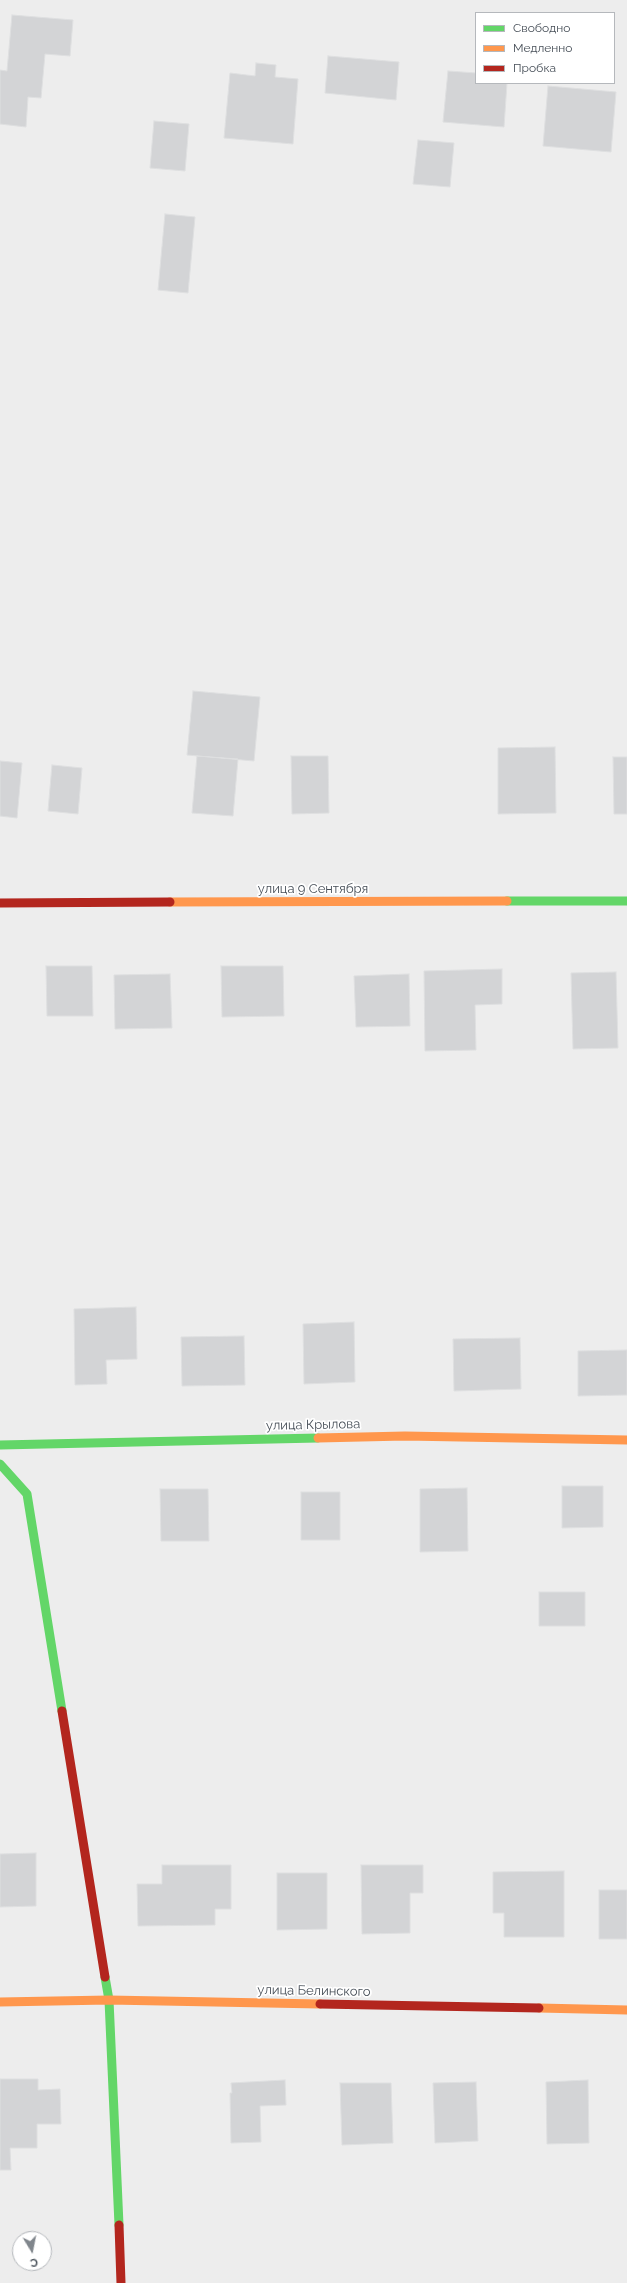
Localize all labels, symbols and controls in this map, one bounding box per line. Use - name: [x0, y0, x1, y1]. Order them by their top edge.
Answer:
- legend: [475, 12, 615, 84]
- text: Свободно: [513, 21, 570, 35]
- text: Медленно: [513, 41, 572, 55]
- text: Пробка: [513, 61, 556, 75]
- street label: улица 9 Сентября: [258, 881, 368, 897]
- street label: улица Крылова: [266, 1416, 360, 1434]
- street label: улица Белинского: [257, 1982, 371, 2000]
- north arrow: [12, 2231, 52, 2271]
- text: С: [29, 2255, 39, 2269]

